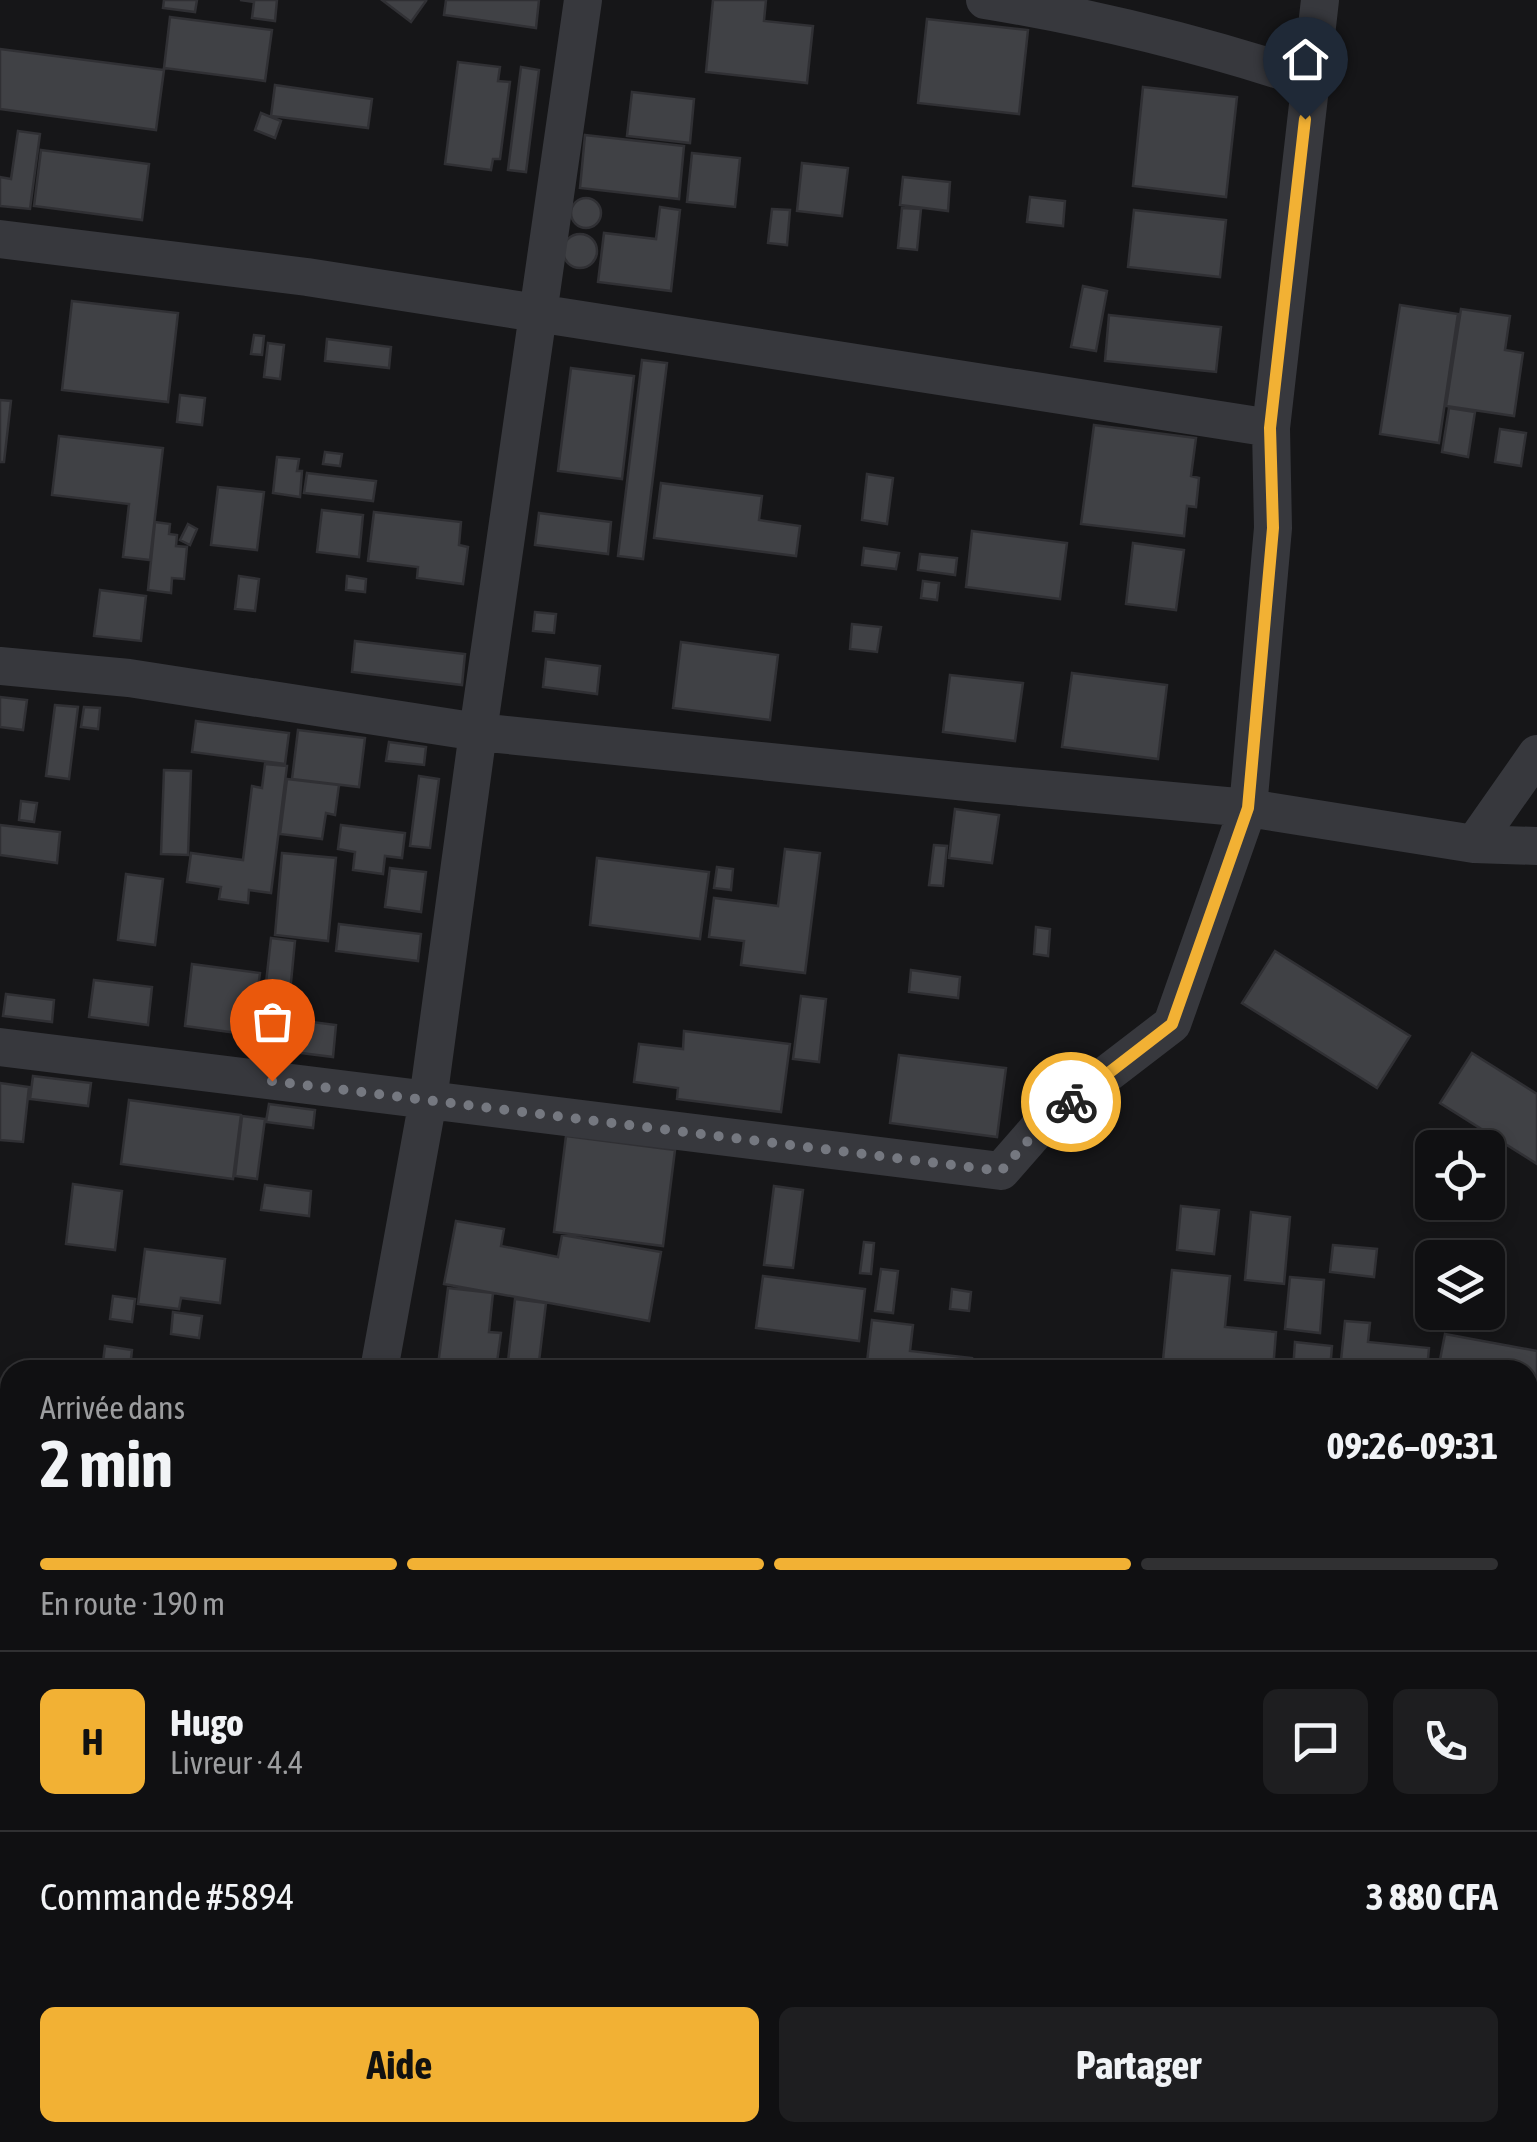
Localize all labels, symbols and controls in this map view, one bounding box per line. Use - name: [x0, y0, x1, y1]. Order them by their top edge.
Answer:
- pin: [1263, 17, 1348, 120]
- icon: home: [1278, 32, 1333, 87]
- pin: [230, 979, 315, 1082]
- icon: bag: [245, 994, 300, 1049]
- courier: [1021, 1052, 1121, 1152]
- icon: bike: [1044, 1075, 1099, 1130]
- map controls: [1415, 1130, 1505, 1330]
- button: locate: [1415, 1130, 1505, 1220]
- button: layers: [1415, 1240, 1505, 1330]
- text: Arrivée dans: [40, 1389, 185, 1426]
- text: 09:26–09:31: [1326, 1424, 1498, 1467]
- text: 2 min: [40, 1426, 173, 1501]
- text: En route · 190 m: [40, 1585, 225, 1622]
- button: chat: [1263, 1689, 1368, 1794]
- button: phone: [1393, 1689, 1498, 1794]
- text: Hugo: [170, 1701, 244, 1744]
- text: H: [81, 1720, 104, 1763]
- text: Livreur · 4.4: [170, 1744, 303, 1781]
- text: Commande #5894: [40, 1875, 294, 1918]
- text: 3 880 CFA: [1366, 1875, 1498, 1918]
- button: Aide: [40, 2007, 759, 2122]
- button: Partager: [779, 2007, 1498, 2122]

